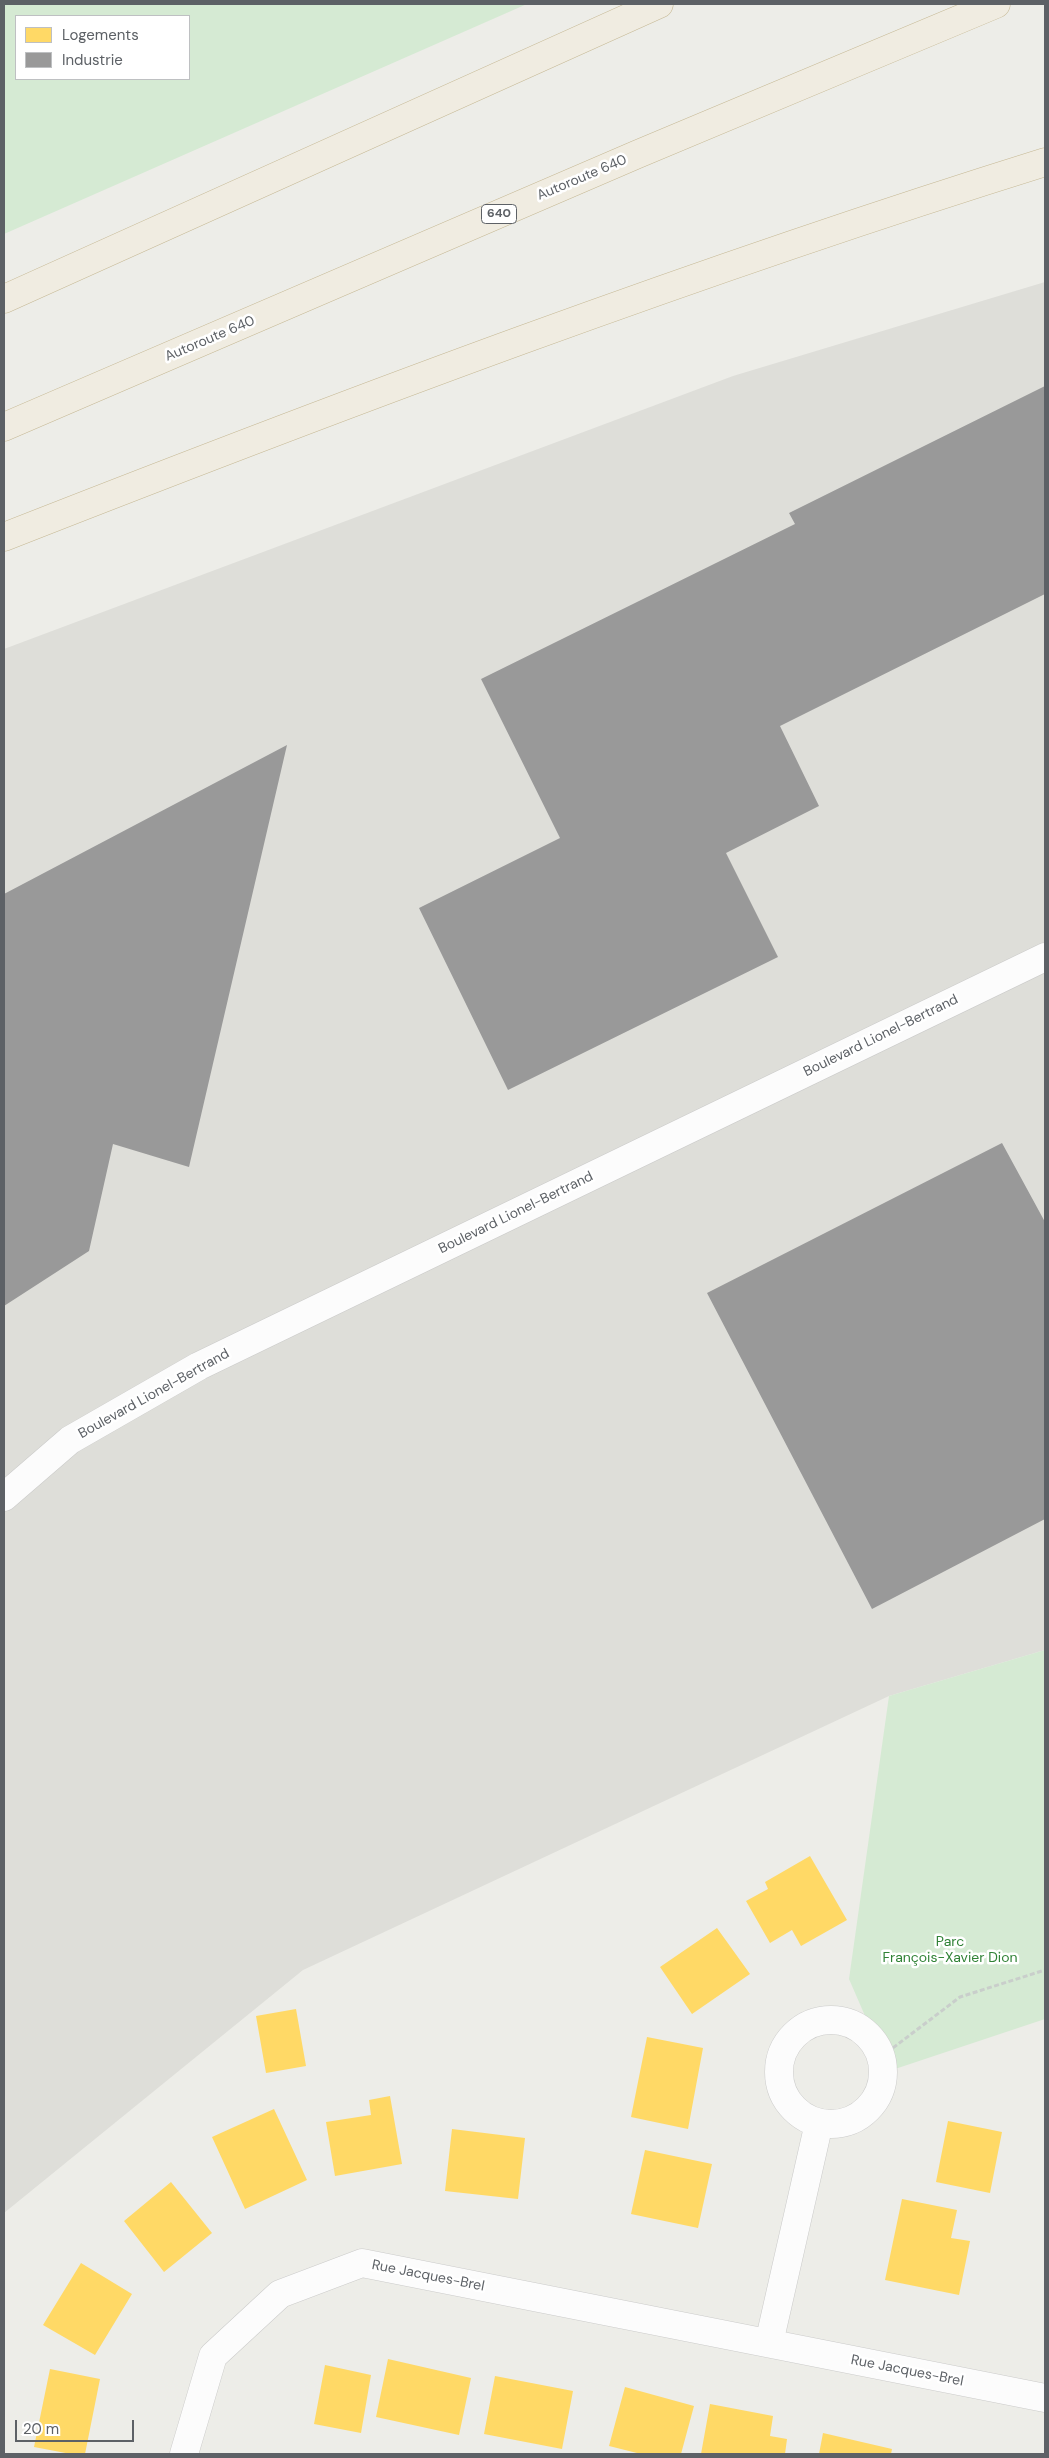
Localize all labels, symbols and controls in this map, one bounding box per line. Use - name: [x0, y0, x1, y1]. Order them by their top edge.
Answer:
- legend: [15, 15, 190, 80]
- text: Logements: [62, 25, 139, 45]
- text: Industrie: [62, 50, 123, 70]
- street label: Autoroute 640: [535, 152, 629, 204]
- road number: 640: [482, 204, 516, 223]
- street label: Autoroute 640: [163, 313, 257, 365]
- street label: Boulevard Lionel-Bertrand: [801, 991, 961, 1081]
- street label: Boulevard Lionel-Bertrand: [436, 1168, 596, 1258]
- street label: Boulevard Lionel-Bertrand: [76, 1345, 232, 1443]
- park label: Parc François-Xavier Dion: [882, 1934, 1018, 1966]
- street label: Rue Jacques-Brel: [370, 2257, 486, 2295]
- street label: Rue Jacques-Brel: [849, 2352, 965, 2390]
- scale bar: [18, 2410, 136, 2442]
- text: 20 m: [23, 2419, 59, 2439]

